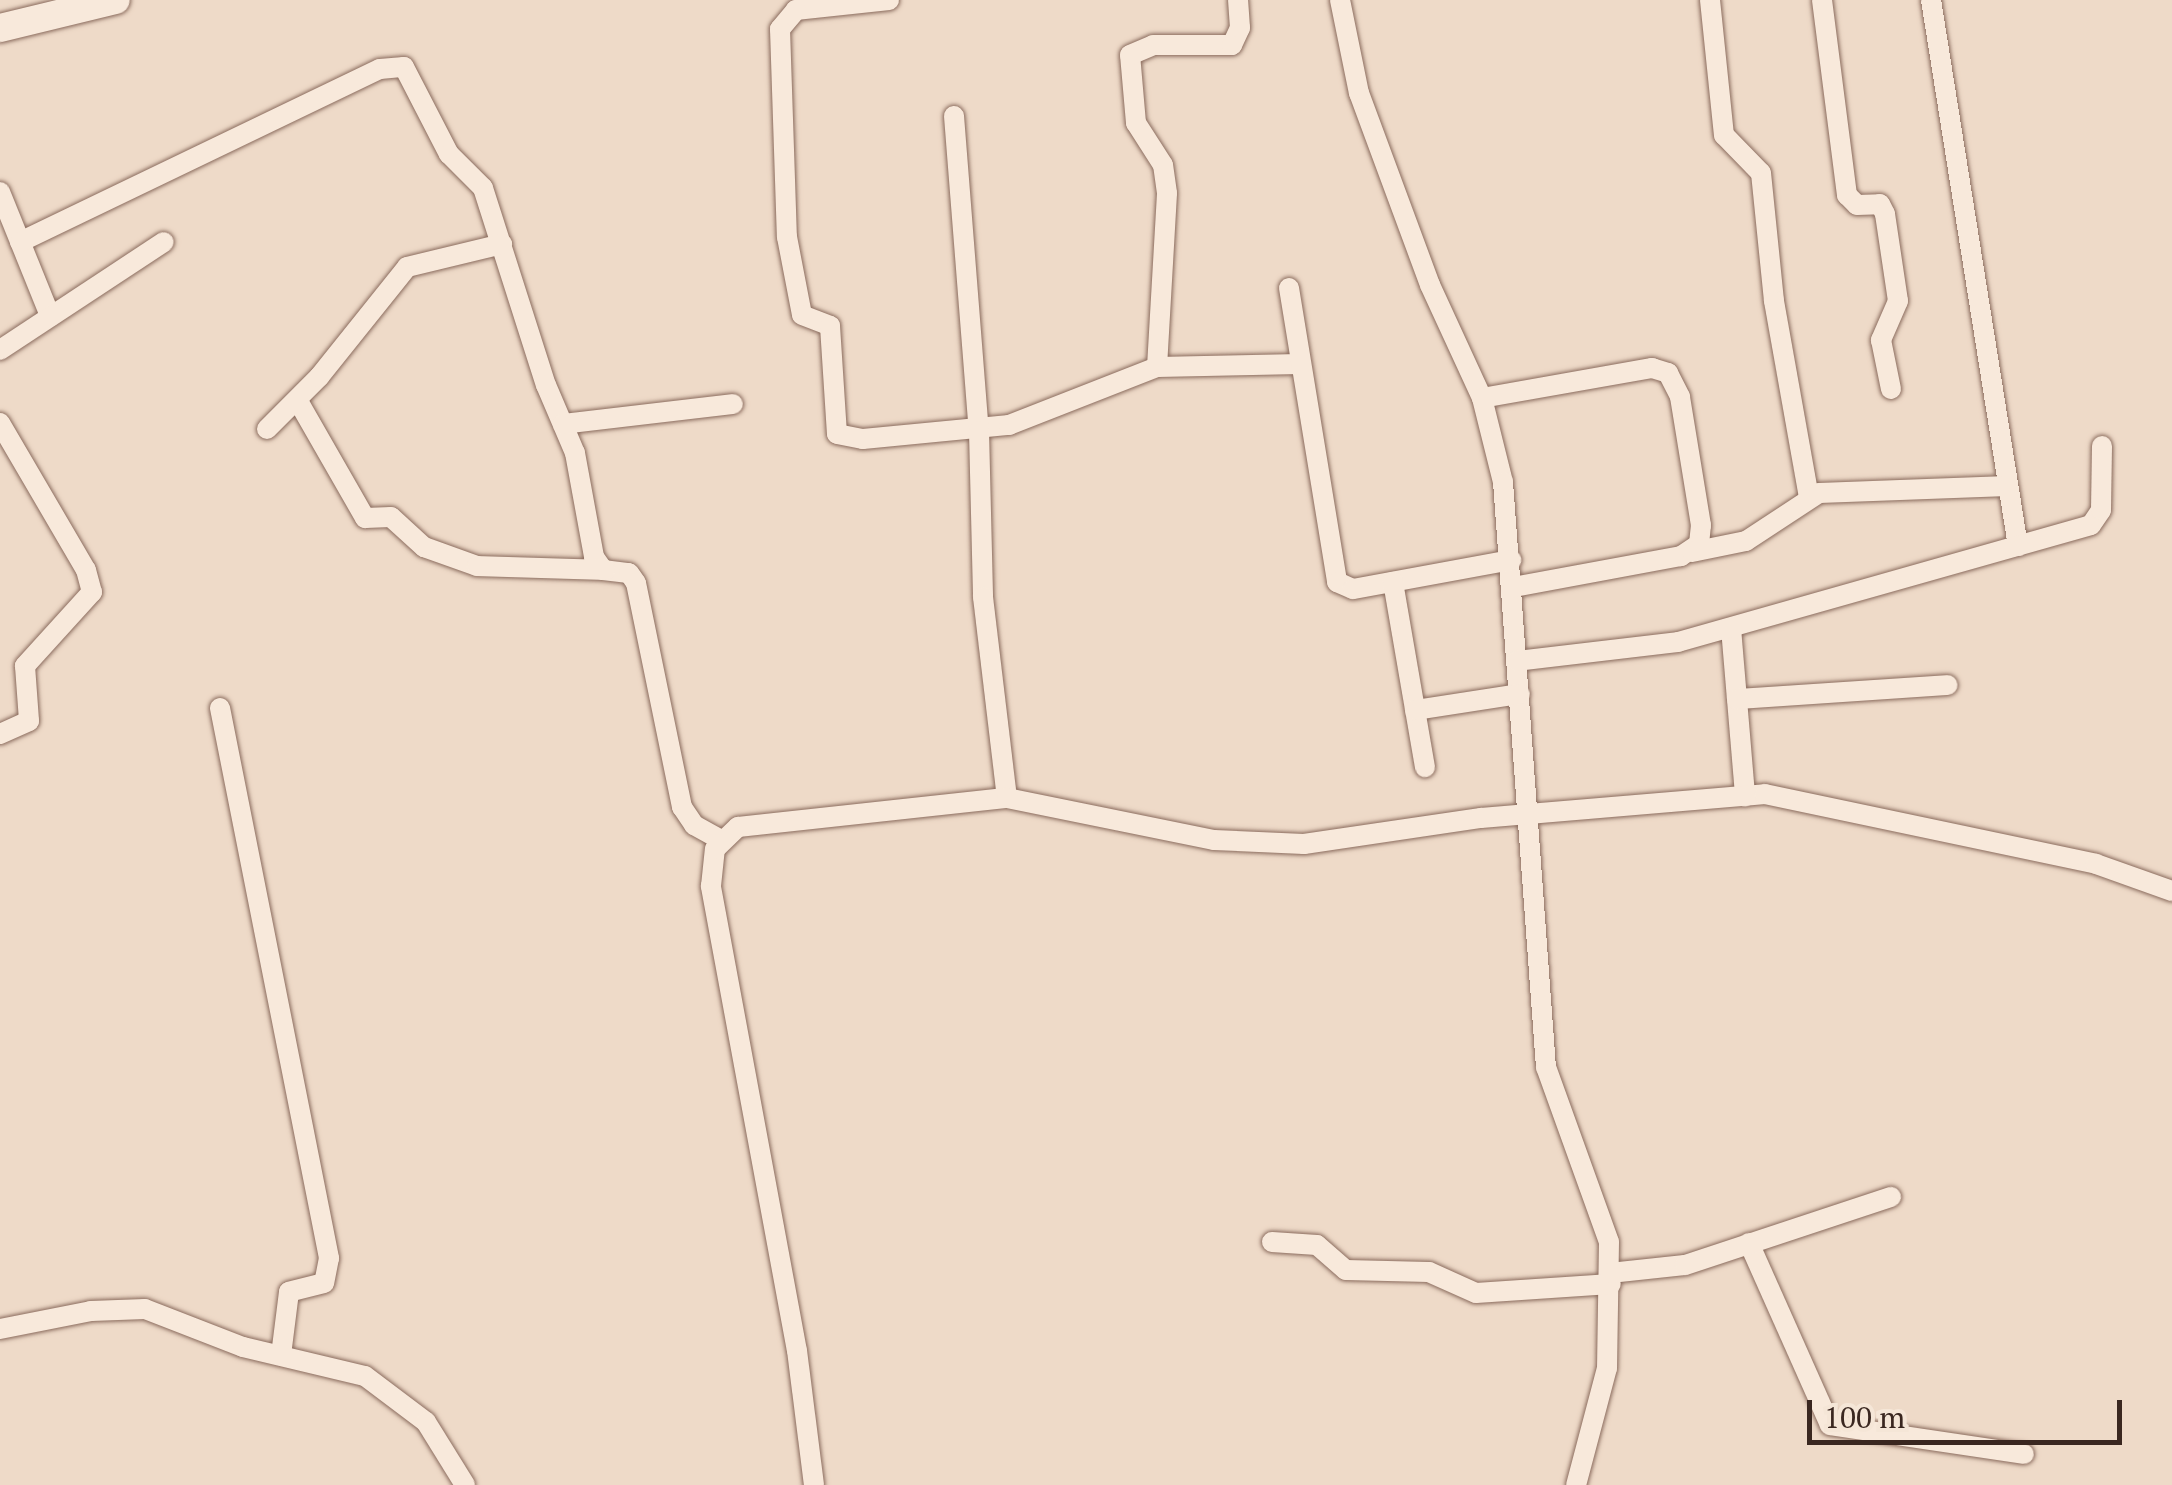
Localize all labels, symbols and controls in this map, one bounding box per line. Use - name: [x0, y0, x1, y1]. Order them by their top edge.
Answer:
- scale bar: [1812, 1380, 2127, 1442]
- text: 100 m: [1824, 1397, 1905, 1437]

